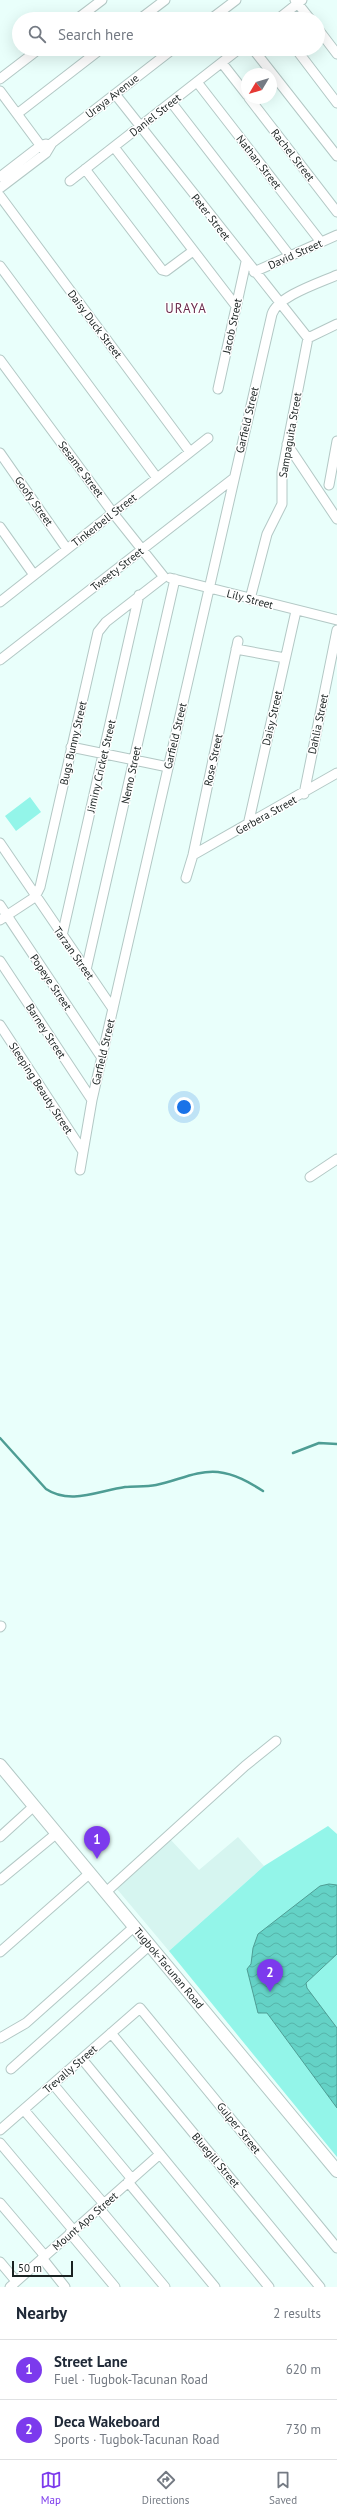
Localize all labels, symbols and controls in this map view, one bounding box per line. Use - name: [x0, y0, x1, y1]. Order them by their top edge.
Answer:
- search box: [12, 12, 325, 56]
- icon: search: [26, 23, 48, 45]
- text: Search here: [58, 25, 134, 44]
- north arrow: [241, 68, 277, 104]
- street label: Uraya Avenue: [83, 71, 142, 121]
- street label: Daniel Street: [126, 90, 184, 139]
- street label: Rachel Street: [268, 126, 318, 184]
- street label: Nathan Street: [233, 132, 285, 192]
- street label: Peter Street: [188, 191, 234, 243]
- street label: David Street: [266, 236, 325, 272]
- street label: Daisy Duck Street: [65, 287, 125, 361]
- street label: Jacob Street: [219, 297, 245, 356]
- district label: URAYA: [165, 300, 207, 317]
- street label: Garfield Street: [233, 385, 261, 455]
- street label: Sampaguita Street: [276, 391, 304, 479]
- street label: Sesame Street: [55, 438, 107, 500]
- street label: Goofy Street: [12, 473, 56, 529]
- street label: Tinkerbell Street: [69, 490, 139, 550]
- street label: Tweety Street: [88, 544, 146, 594]
- street label: Lily Street: [225, 586, 275, 612]
- street label: Daisy Street: [259, 689, 285, 747]
- street label: Dahlia Street: [305, 692, 331, 755]
- street label: Bugs Bunny Street: [57, 699, 90, 786]
- street label: Garfield Street: [161, 701, 189, 771]
- street label: Jiminy Cricket Street: [83, 718, 119, 815]
- street label: Rose Street: [201, 732, 225, 787]
- street label: Nemo Street: [118, 745, 144, 805]
- street label: Gerbera Street: [233, 792, 299, 838]
- street label: Tarzan Street: [51, 924, 98, 982]
- street label: Popeye Street: [27, 951, 75, 1013]
- street label: Barney Street: [23, 1001, 69, 1061]
- street label: Garfield Street: [89, 1017, 117, 1087]
- street label: Sleeping Beauty Street: [6, 1039, 76, 1137]
- your location: [174, 1097, 194, 1117]
- pin: 1: [84, 1826, 110, 1859]
- street label: Tugbok-Tacunan Road: [131, 1925, 207, 2011]
- pin: 2: [257, 1959, 283, 1992]
- street label: Trevally Street: [40, 2042, 100, 2096]
- street label: Gulper Street: [214, 2099, 264, 2157]
- street label: Bluegill Street: [189, 2130, 243, 2190]
- street label: Mount Apo Street: [49, 2189, 121, 2253]
- scale bar: [12, 2259, 73, 2278]
- text: 50 m: [18, 2261, 42, 2275]
- text: Nearby: [16, 2302, 67, 2324]
- text: 2 results: [273, 2305, 321, 2322]
- text: Street Lane: [54, 2352, 128, 2371]
- text: 1: [25, 2361, 33, 2378]
- text: 620 m: [286, 2361, 321, 2378]
- text: Fuel · Tugbok-Tacunan Road: [54, 2371, 208, 2388]
- text: Deca Wakeboard: [54, 2412, 160, 2431]
- text: 2: [25, 2421, 33, 2438]
- text: 730 m: [286, 2421, 321, 2438]
- text: Sports · Tugbok-Tacunan Road: [54, 2431, 219, 2448]
- tab: Map: [40, 2469, 62, 2507]
- tab: Directions: [142, 2469, 189, 2507]
- tab: Saved: [269, 2469, 297, 2507]

